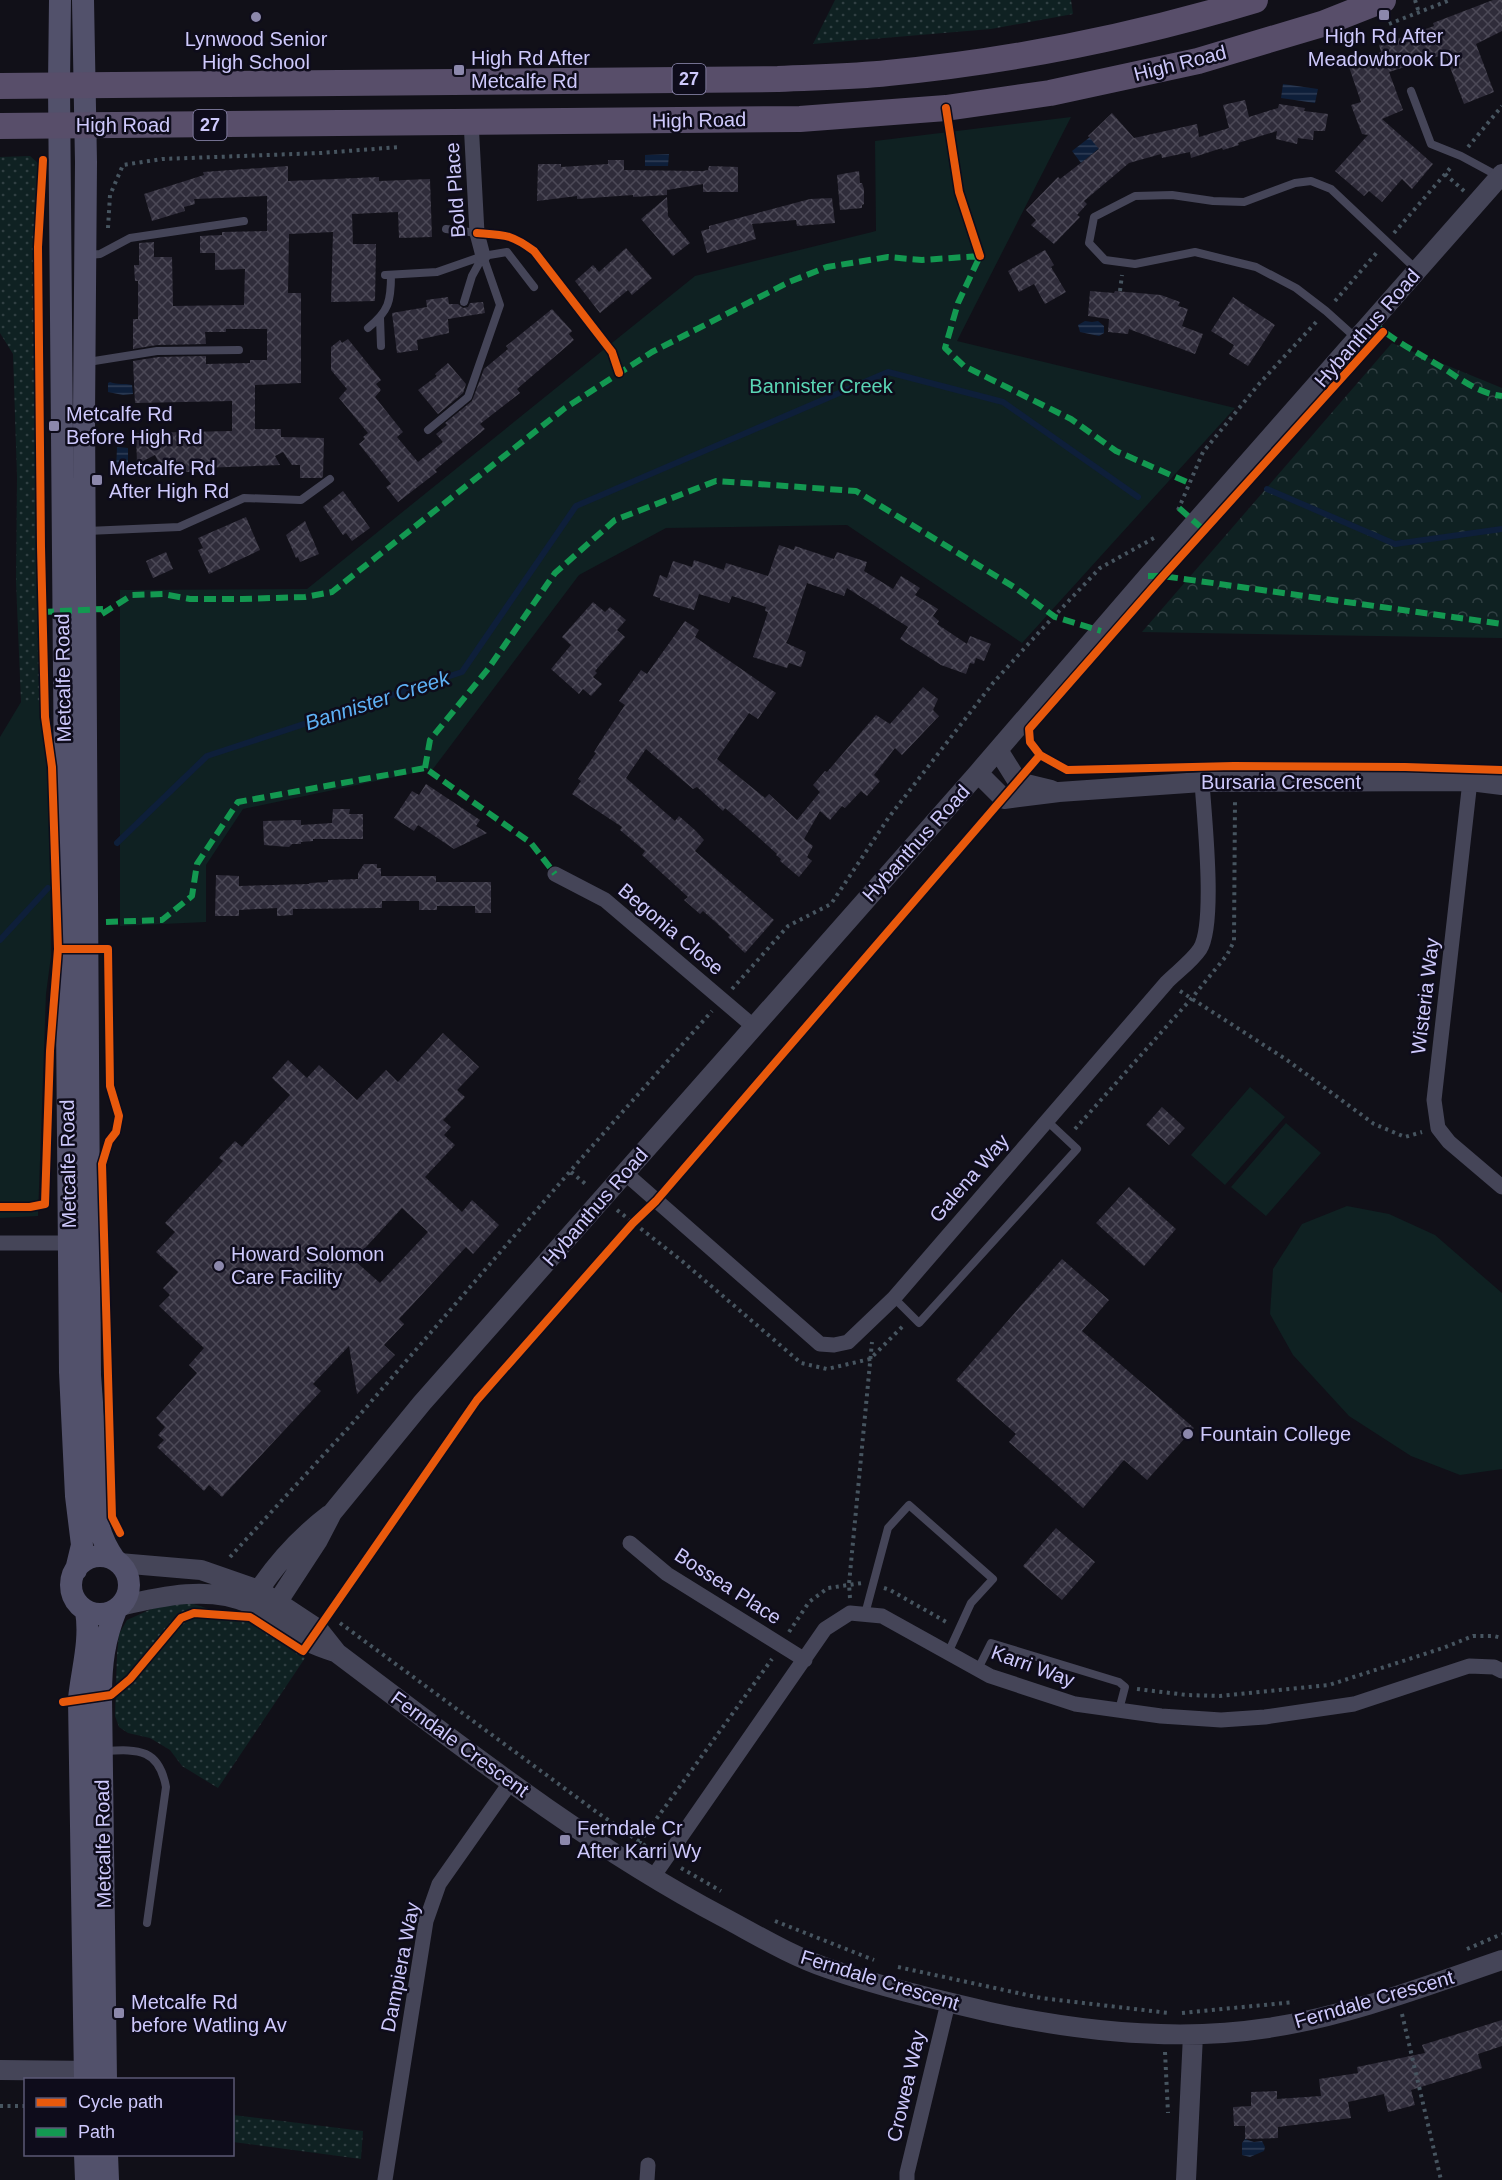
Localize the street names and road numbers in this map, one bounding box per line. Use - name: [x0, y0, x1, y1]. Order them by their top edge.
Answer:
- street label: High Road: [1131, 41, 1229, 85]
- road number: 27: [672, 64, 706, 94]
- street label: High Road: [652, 108, 746, 132]
- road number: 27: [194, 110, 226, 140]
- street label: High Road: [76, 114, 170, 136]
- street label: Bold Place: [441, 142, 469, 238]
- street label: Hybanthus Road: [1310, 265, 1424, 391]
- street label: Metcalfe Road: [51, 613, 75, 743]
- street label: Bursaria Crescent: [1201, 771, 1361, 793]
- street label: Hybanthus Road: [858, 780, 974, 906]
- street label: Begonia Close: [614, 879, 728, 979]
- street label: Wisteria Way: [1407, 937, 1443, 1055]
- street label: Metcalfe Road: [56, 1099, 80, 1229]
- street label: Galena Way: [925, 1130, 1013, 1226]
- street label: Hybanthus Road: [538, 1144, 652, 1270]
- street label: Bossea Place: [671, 1543, 785, 1629]
- street label: Karri Way: [988, 1641, 1078, 1691]
- street label: Ferndale Crescent: [387, 1687, 533, 1802]
- street label: Metcalfe Road: [91, 1779, 115, 1909]
- street label: Dampiera Way: [377, 1900, 423, 2034]
- street label: Ferndale Crescent: [798, 1945, 962, 2015]
- street label: Ferndale Crescent: [1292, 1966, 1457, 2032]
- street label: Crowea Way: [882, 2028, 930, 2144]

